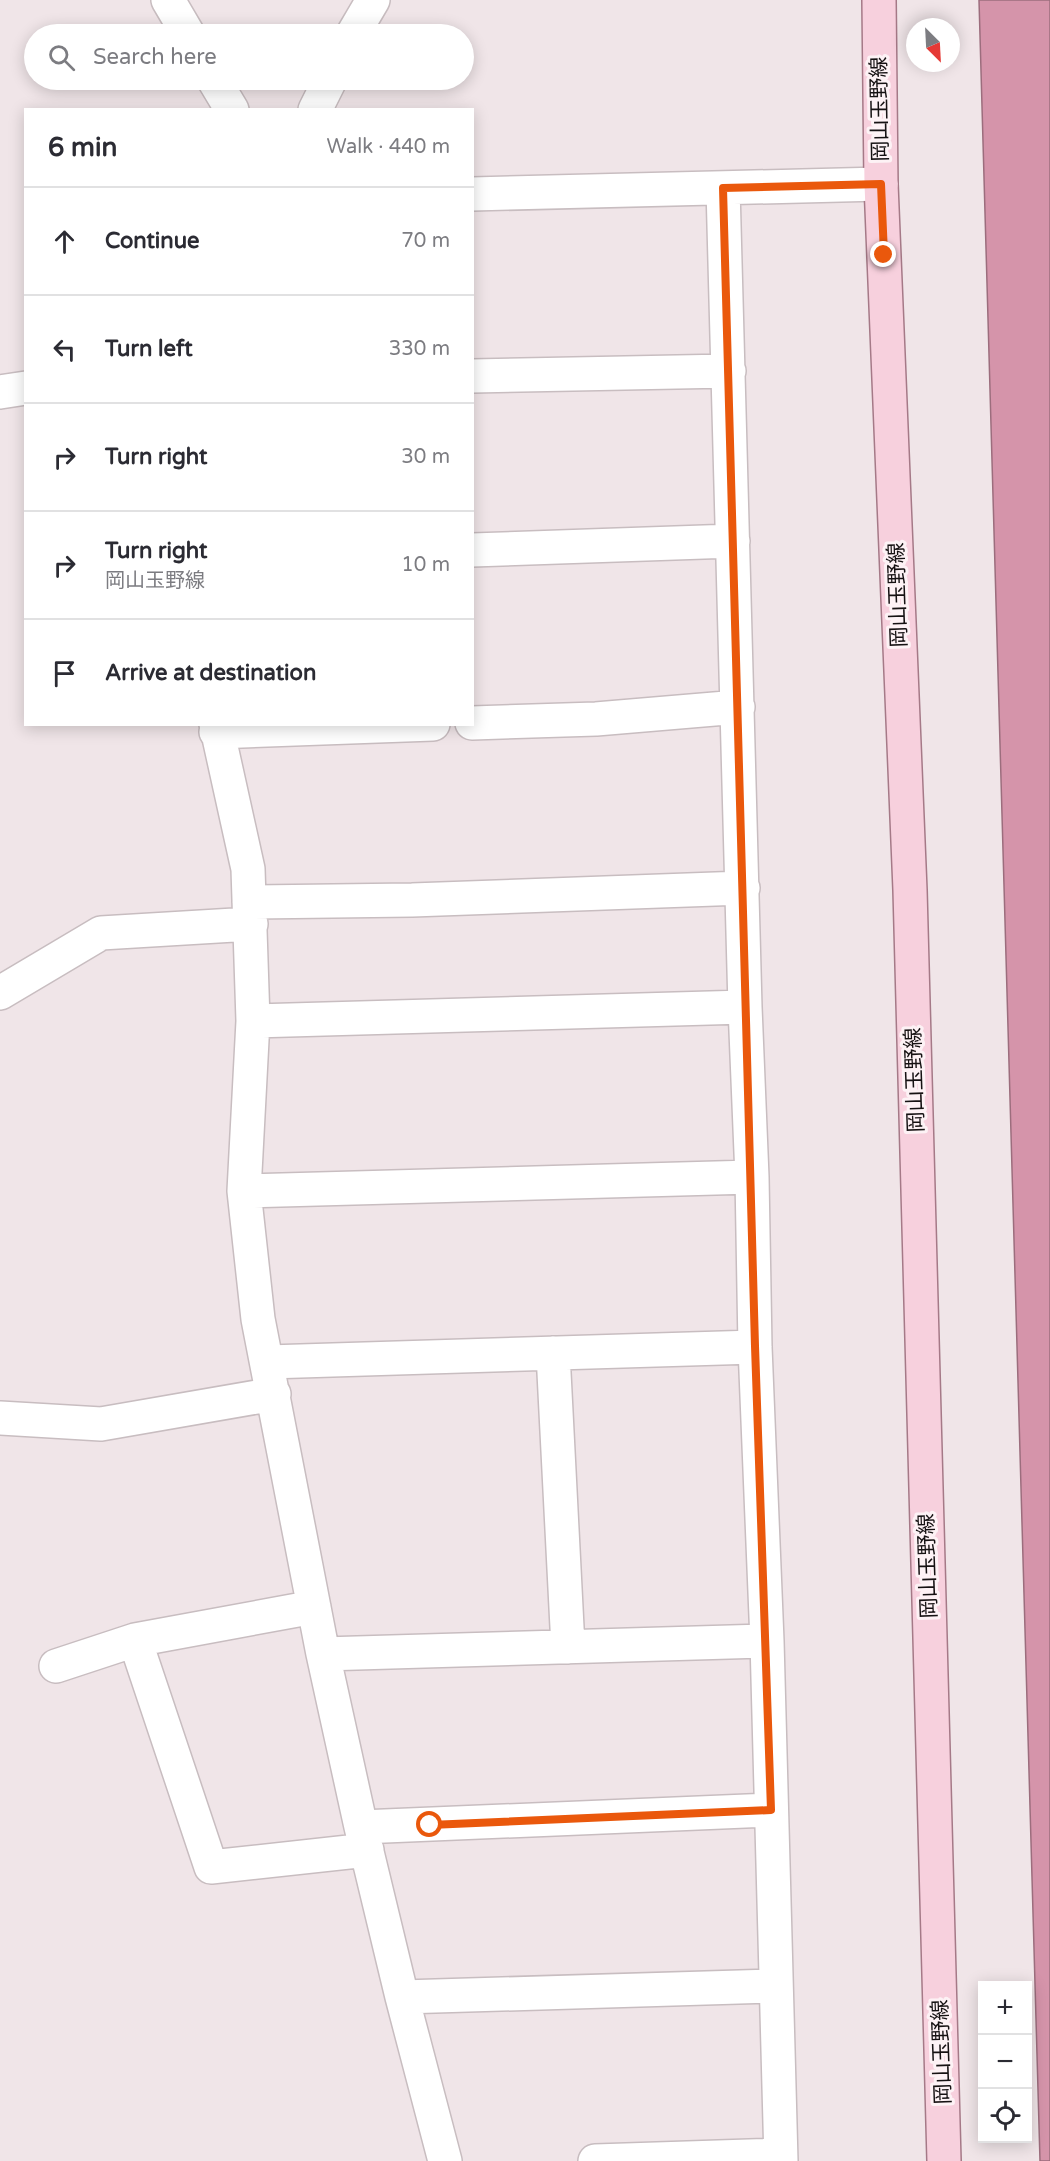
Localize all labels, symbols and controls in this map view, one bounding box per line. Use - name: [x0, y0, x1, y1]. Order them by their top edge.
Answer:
- north arrow: [906, 18, 960, 72]
- search box: [24, 24, 474, 90]
- icon: search: [45, 41, 78, 74]
- text: Search here: [93, 44, 217, 70]
- street label: 岡山玉野線: [867, 56, 893, 162]
- text: 6 min: [48, 132, 117, 163]
- text: Walk · 440 m: [327, 135, 450, 159]
- icon: ahead: [48, 225, 81, 258]
- text: Continue: [105, 228, 200, 254]
- text: 70 m: [401, 229, 450, 253]
- route end: [870, 241, 896, 267]
- icon: left: [48, 333, 81, 366]
- text: Turn left: [105, 336, 193, 362]
- text: 330 m: [389, 337, 450, 361]
- icon: right: [48, 441, 81, 474]
- text: Turn right: [105, 444, 207, 470]
- text: 30 m: [401, 445, 450, 469]
- text: Turn right: [105, 538, 207, 564]
- street label: 岡山玉野線: [884, 542, 912, 648]
- icon: right: [48, 549, 81, 582]
- text: 10 m: [401, 553, 450, 577]
- text: 岡山玉野線: [105, 569, 205, 593]
- icon: arrive: [48, 657, 81, 690]
- text: Arrive at destination: [105, 660, 316, 686]
- street label: 岡山玉野線: [901, 1027, 929, 1133]
- street label: 岡山玉野線: [914, 1513, 942, 1619]
- route start: [416, 1811, 442, 1837]
- map controls: [978, 1981, 1032, 2143]
- button: +: [978, 1981, 1032, 2035]
- street label: 岡山玉野線: [928, 1999, 956, 2105]
- button: −: [978, 2035, 1032, 2089]
- button: locate: [978, 2089, 1032, 2143]

